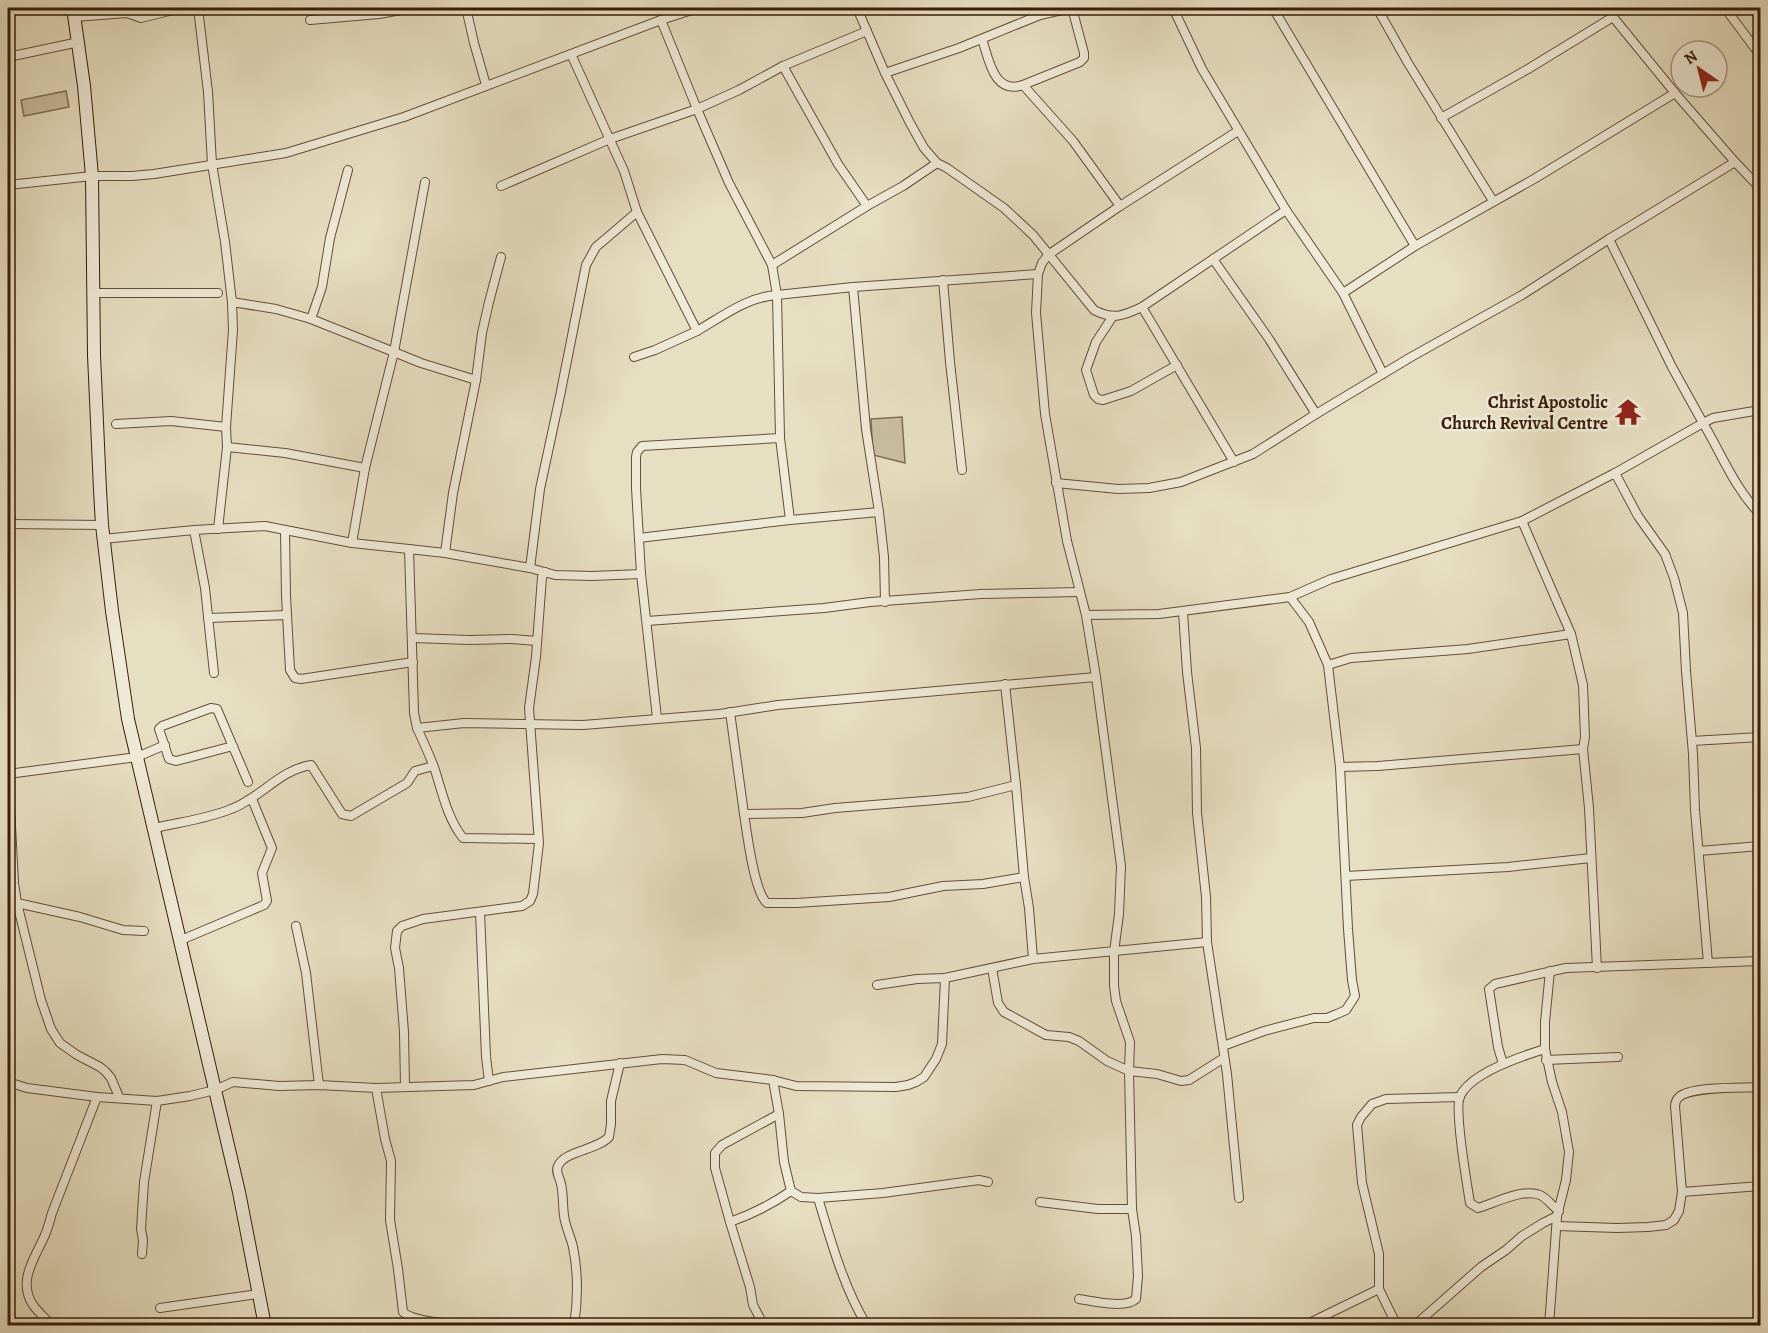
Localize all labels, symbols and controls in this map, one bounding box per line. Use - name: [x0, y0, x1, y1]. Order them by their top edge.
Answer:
- north arrow: [1669, 39, 1729, 99]
- text: N: [1680, 45, 1702, 70]
- place label: Christ Apostolic Church Revival Centre: [1441, 390, 1608, 435]
- temple icon: Christ Apostolic Church Revival Centre: [1613, 397, 1643, 427]

